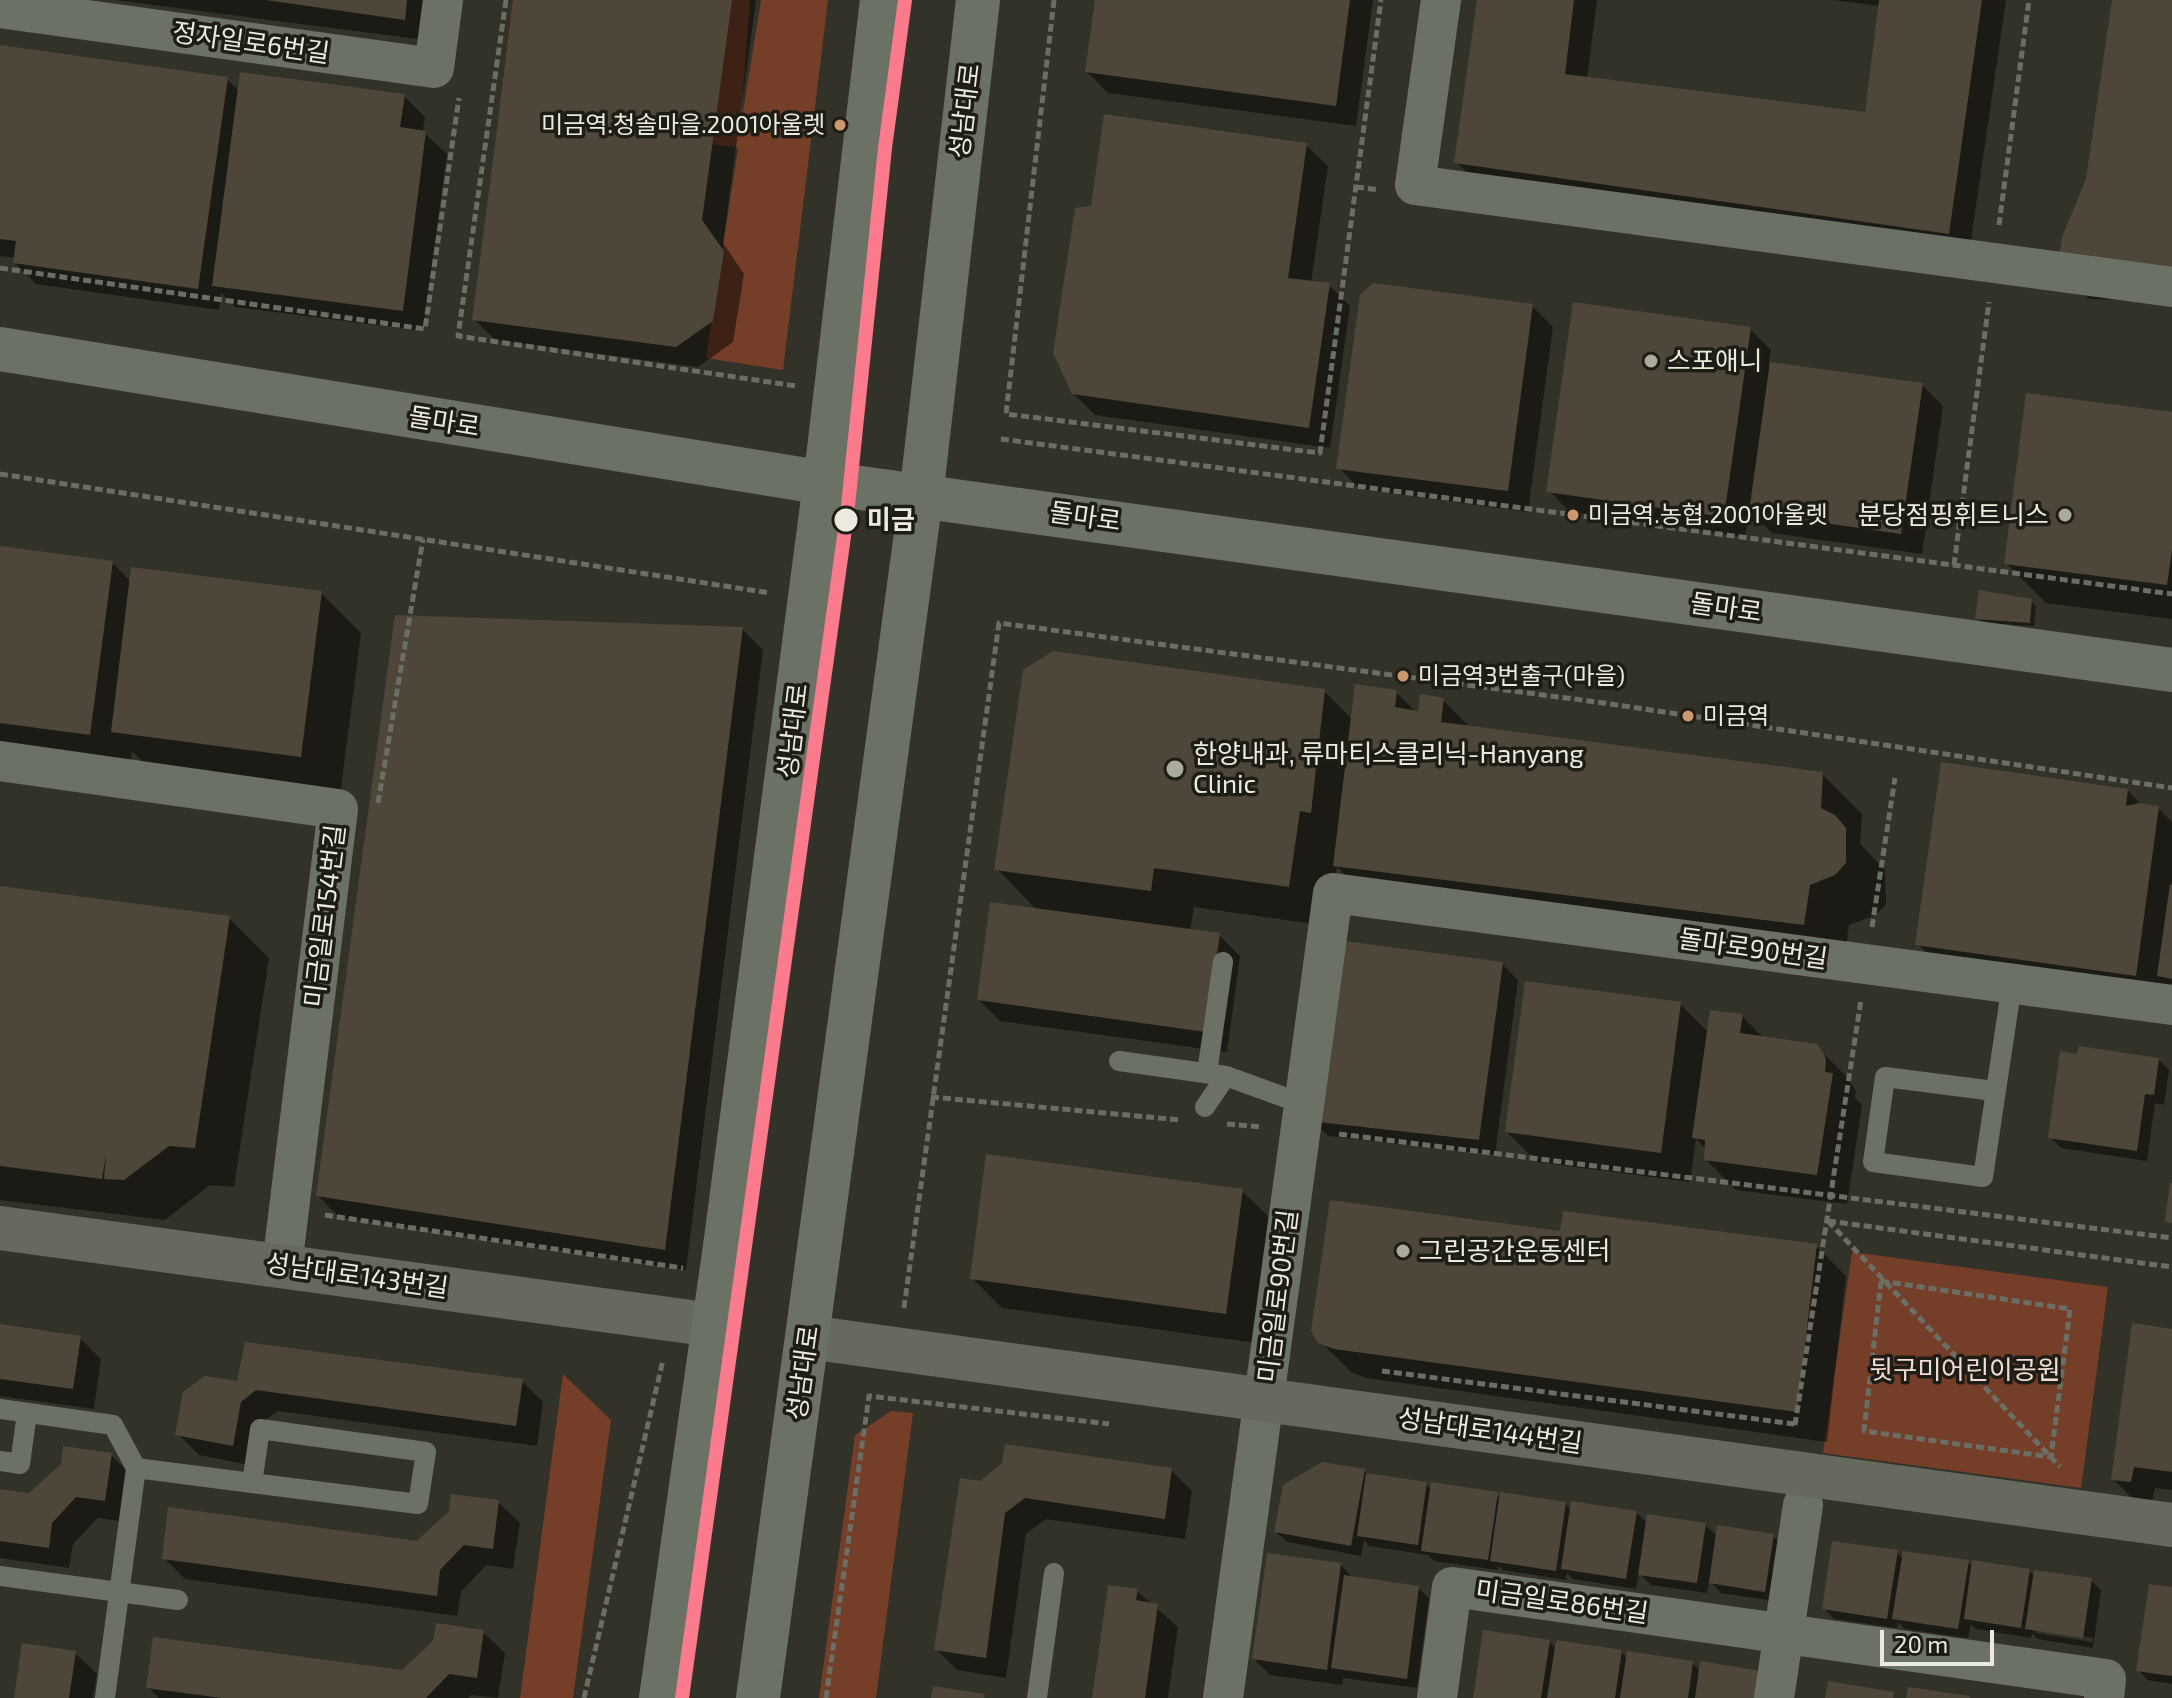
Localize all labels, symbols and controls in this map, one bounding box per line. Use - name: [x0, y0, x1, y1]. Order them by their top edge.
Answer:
- street label: 정자일로6번길: [170, 17, 332, 69]
- street label: 성남대로: [944, 62, 986, 160]
- place label: 미금역.청솔마을.2001아울렛: [541, 111, 825, 139]
- marker: 미금역.청솔마을.2001아울렛: [832, 117, 848, 133]
- place label: 스포애니: [1667, 345, 1763, 377]
- marker: 스포애니: [1642, 352, 1660, 370]
- street label: 돌마로: [406, 401, 482, 443]
- street label: 돌마로: [1047, 497, 1123, 537]
- place label: 분당점핑휘트니스: [1858, 499, 2049, 531]
- place label: 미금역.농협.2001아울렛: [1588, 501, 1828, 529]
- place label: 미금: [867, 504, 915, 536]
- marker: 미금: [832, 506, 860, 534]
- marker: 분당점핑휘트니스: [2056, 506, 2074, 524]
- marker: 미금역.농협.2001아울렛: [1565, 507, 1581, 523]
- street label: 돌마로: [1688, 588, 1764, 628]
- place label: 미금역3번출구(마을): [1418, 662, 1625, 690]
- marker: 미금역3번출구(마을): [1395, 668, 1411, 684]
- street label: 성남대로: [772, 682, 814, 780]
- place label: 미금역: [1703, 702, 1769, 730]
- marker: 미금역: [1680, 708, 1696, 724]
- place label: 한양내과, 류마티스클리닉-Hanyang Clinic: [1193, 738, 1584, 800]
- marker: 한양내과, 류마티스클리닉-Hanyang Clinic: [1164, 758, 1186, 780]
- street label: 미금일로154번길: [298, 823, 352, 1009]
- street label: 돌마로90번길: [1676, 923, 1830, 975]
- street label: 미금일로90번길: [1252, 1208, 1304, 1384]
- place label: 그린공간운동센터: [1419, 1235, 1610, 1267]
- marker: 그린공간운동센터: [1394, 1242, 1412, 1260]
- street label: 성남대로143번길: [264, 1248, 450, 1304]
- street label: 성남대로: [781, 1323, 825, 1423]
- park label: 뒷구미어린이공원: [1869, 1354, 2061, 1386]
- street label: 성남대로144번길: [1396, 1403, 1584, 1459]
- street label: 미금일로86번길: [1474, 1574, 1650, 1630]
- scale bar: [1884, 1614, 1998, 1664]
- text: 20 m: [1894, 1629, 1948, 1658]

